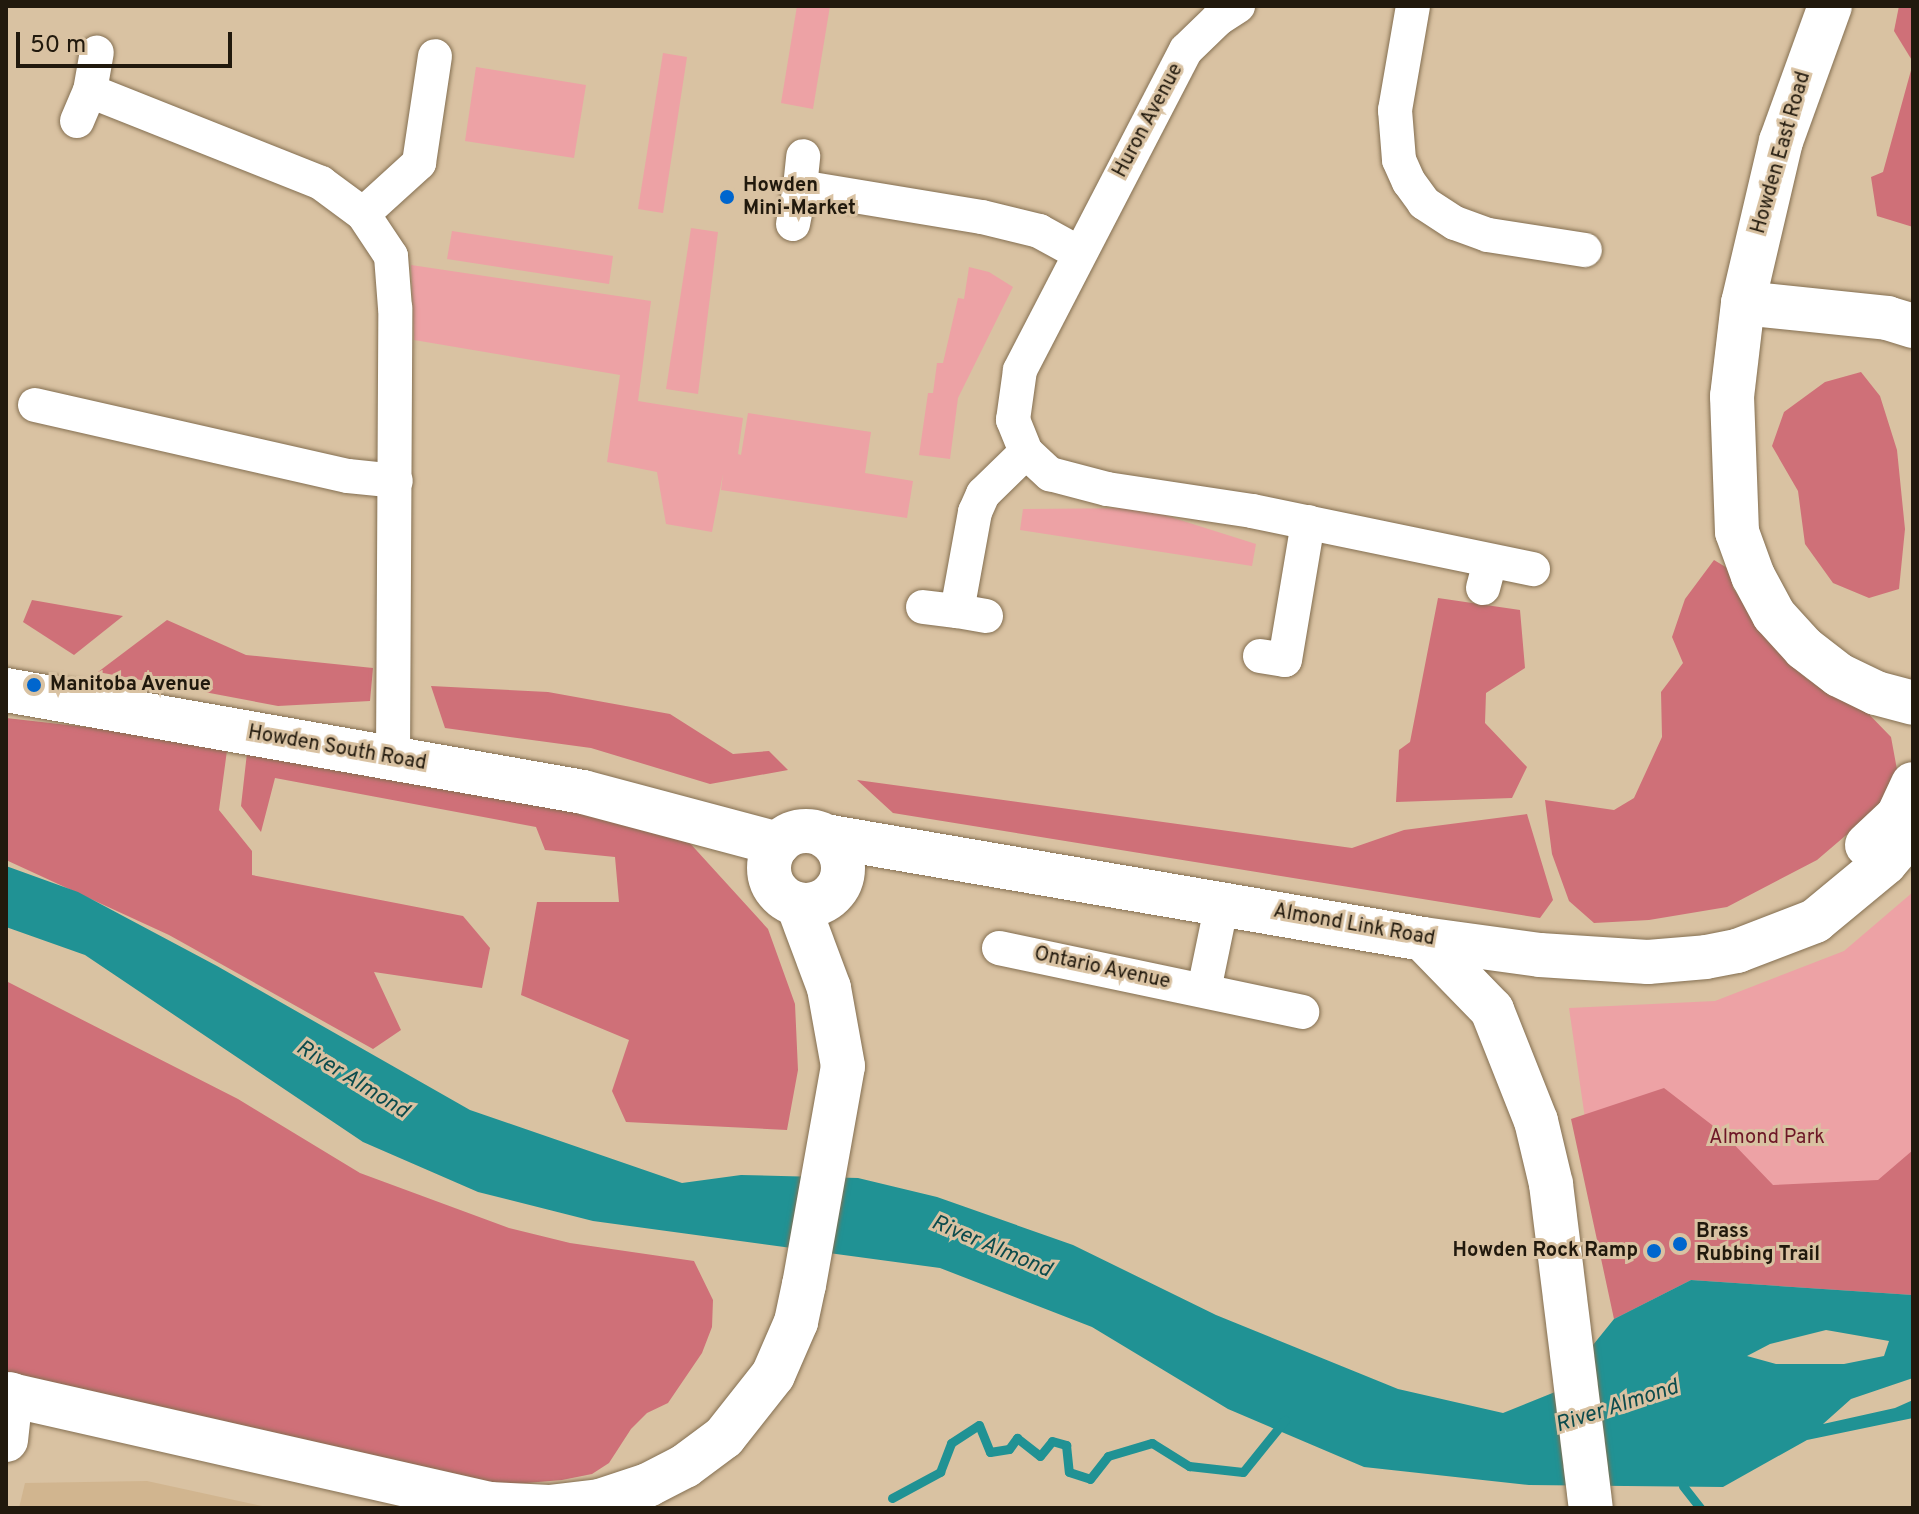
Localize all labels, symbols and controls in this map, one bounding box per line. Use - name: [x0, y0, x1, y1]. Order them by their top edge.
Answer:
- scale bar: [20, 16, 236, 66]
- text: 50 m: [30, 31, 86, 61]
- street label: Huron Avenue: [1109, 59, 1189, 183]
- street label: Howden East Road: [1747, 69, 1817, 237]
- place label: Howden Mini-Market: [743, 174, 856, 221]
- marker: Howden Mini-Market: [718, 188, 736, 206]
- place label: Manitoba Avenue: [50, 673, 212, 697]
- marker: Manitoba Avenue: [25, 676, 43, 694]
- street label: Howden South Road: [246, 721, 428, 777]
- street label: Almond Link Road: [1271, 900, 1437, 952]
- street label: Ontario Avenue: [1031, 943, 1173, 995]
- water label: River Almond: [291, 1035, 413, 1125]
- park label: Almond Park: [1709, 1126, 1825, 1150]
- water label: River Almond: [927, 1210, 1055, 1284]
- place label: Brass Rubbing Trail: [1696, 1220, 1820, 1267]
- marker: Brass Rubbing Trail: [1671, 1235, 1689, 1253]
- place label: Howden Rock Ramp: [1453, 1239, 1638, 1263]
- marker: Howden Rock Ramp: [1645, 1242, 1663, 1260]
- water label: River Almond: [1552, 1375, 1682, 1439]

